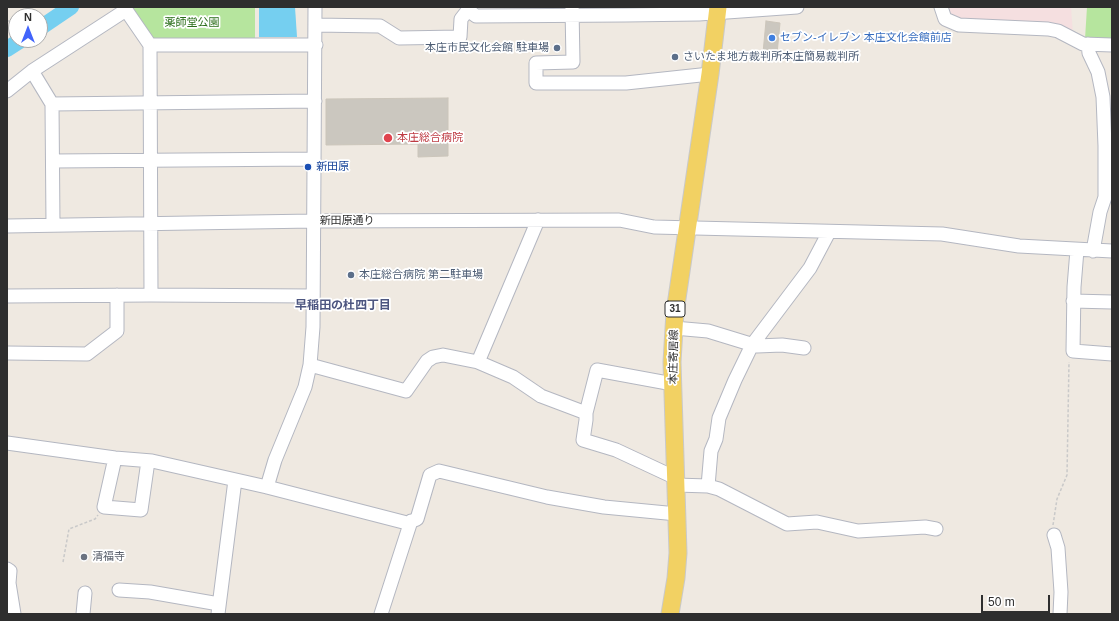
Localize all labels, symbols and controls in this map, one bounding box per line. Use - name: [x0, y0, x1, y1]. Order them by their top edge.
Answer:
- north arrow: [8, 8, 48, 48]
- text: N: [24, 11, 32, 23]
- park label: 薬師堂公園: [165, 16, 219, 30]
- place label: セブン-イレブン 本庄文化会館前店: [780, 31, 952, 45]
- marker: セブン-イレブン 本庄文化会館前店: [767, 33, 777, 43]
- place label: 本庄市民文化会館 駐車場: [425, 41, 549, 55]
- marker: 本庄市民文化会館 駐車場: [552, 43, 562, 53]
- place label: さいたま地方裁判所本庄簡易裁判所: [683, 50, 859, 64]
- marker: さいたま地方裁判所本庄簡易裁判所: [670, 52, 680, 62]
- place label: 本庄総合病院: [397, 131, 463, 145]
- marker: 本庄総合病院: [382, 132, 394, 144]
- place label: 新田原: [316, 160, 349, 174]
- marker: 新田原: [303, 162, 313, 172]
- street label: 新田原通り: [320, 214, 374, 228]
- place label: 本庄総合病院 第二駐車場: [359, 268, 483, 282]
- marker: 本庄総合病院 第二駐車場: [346, 270, 356, 280]
- district label: 早稲田の杜四丁目: [295, 299, 391, 313]
- road number: 31: [665, 301, 685, 317]
- street label: 本庄寄居線: [667, 329, 681, 385]
- place label: 清福寺: [92, 550, 125, 564]
- marker: 清福寺: [79, 552, 89, 562]
- scale bar: [983, 587, 1052, 613]
- text: 50 m: [988, 595, 1015, 609]

